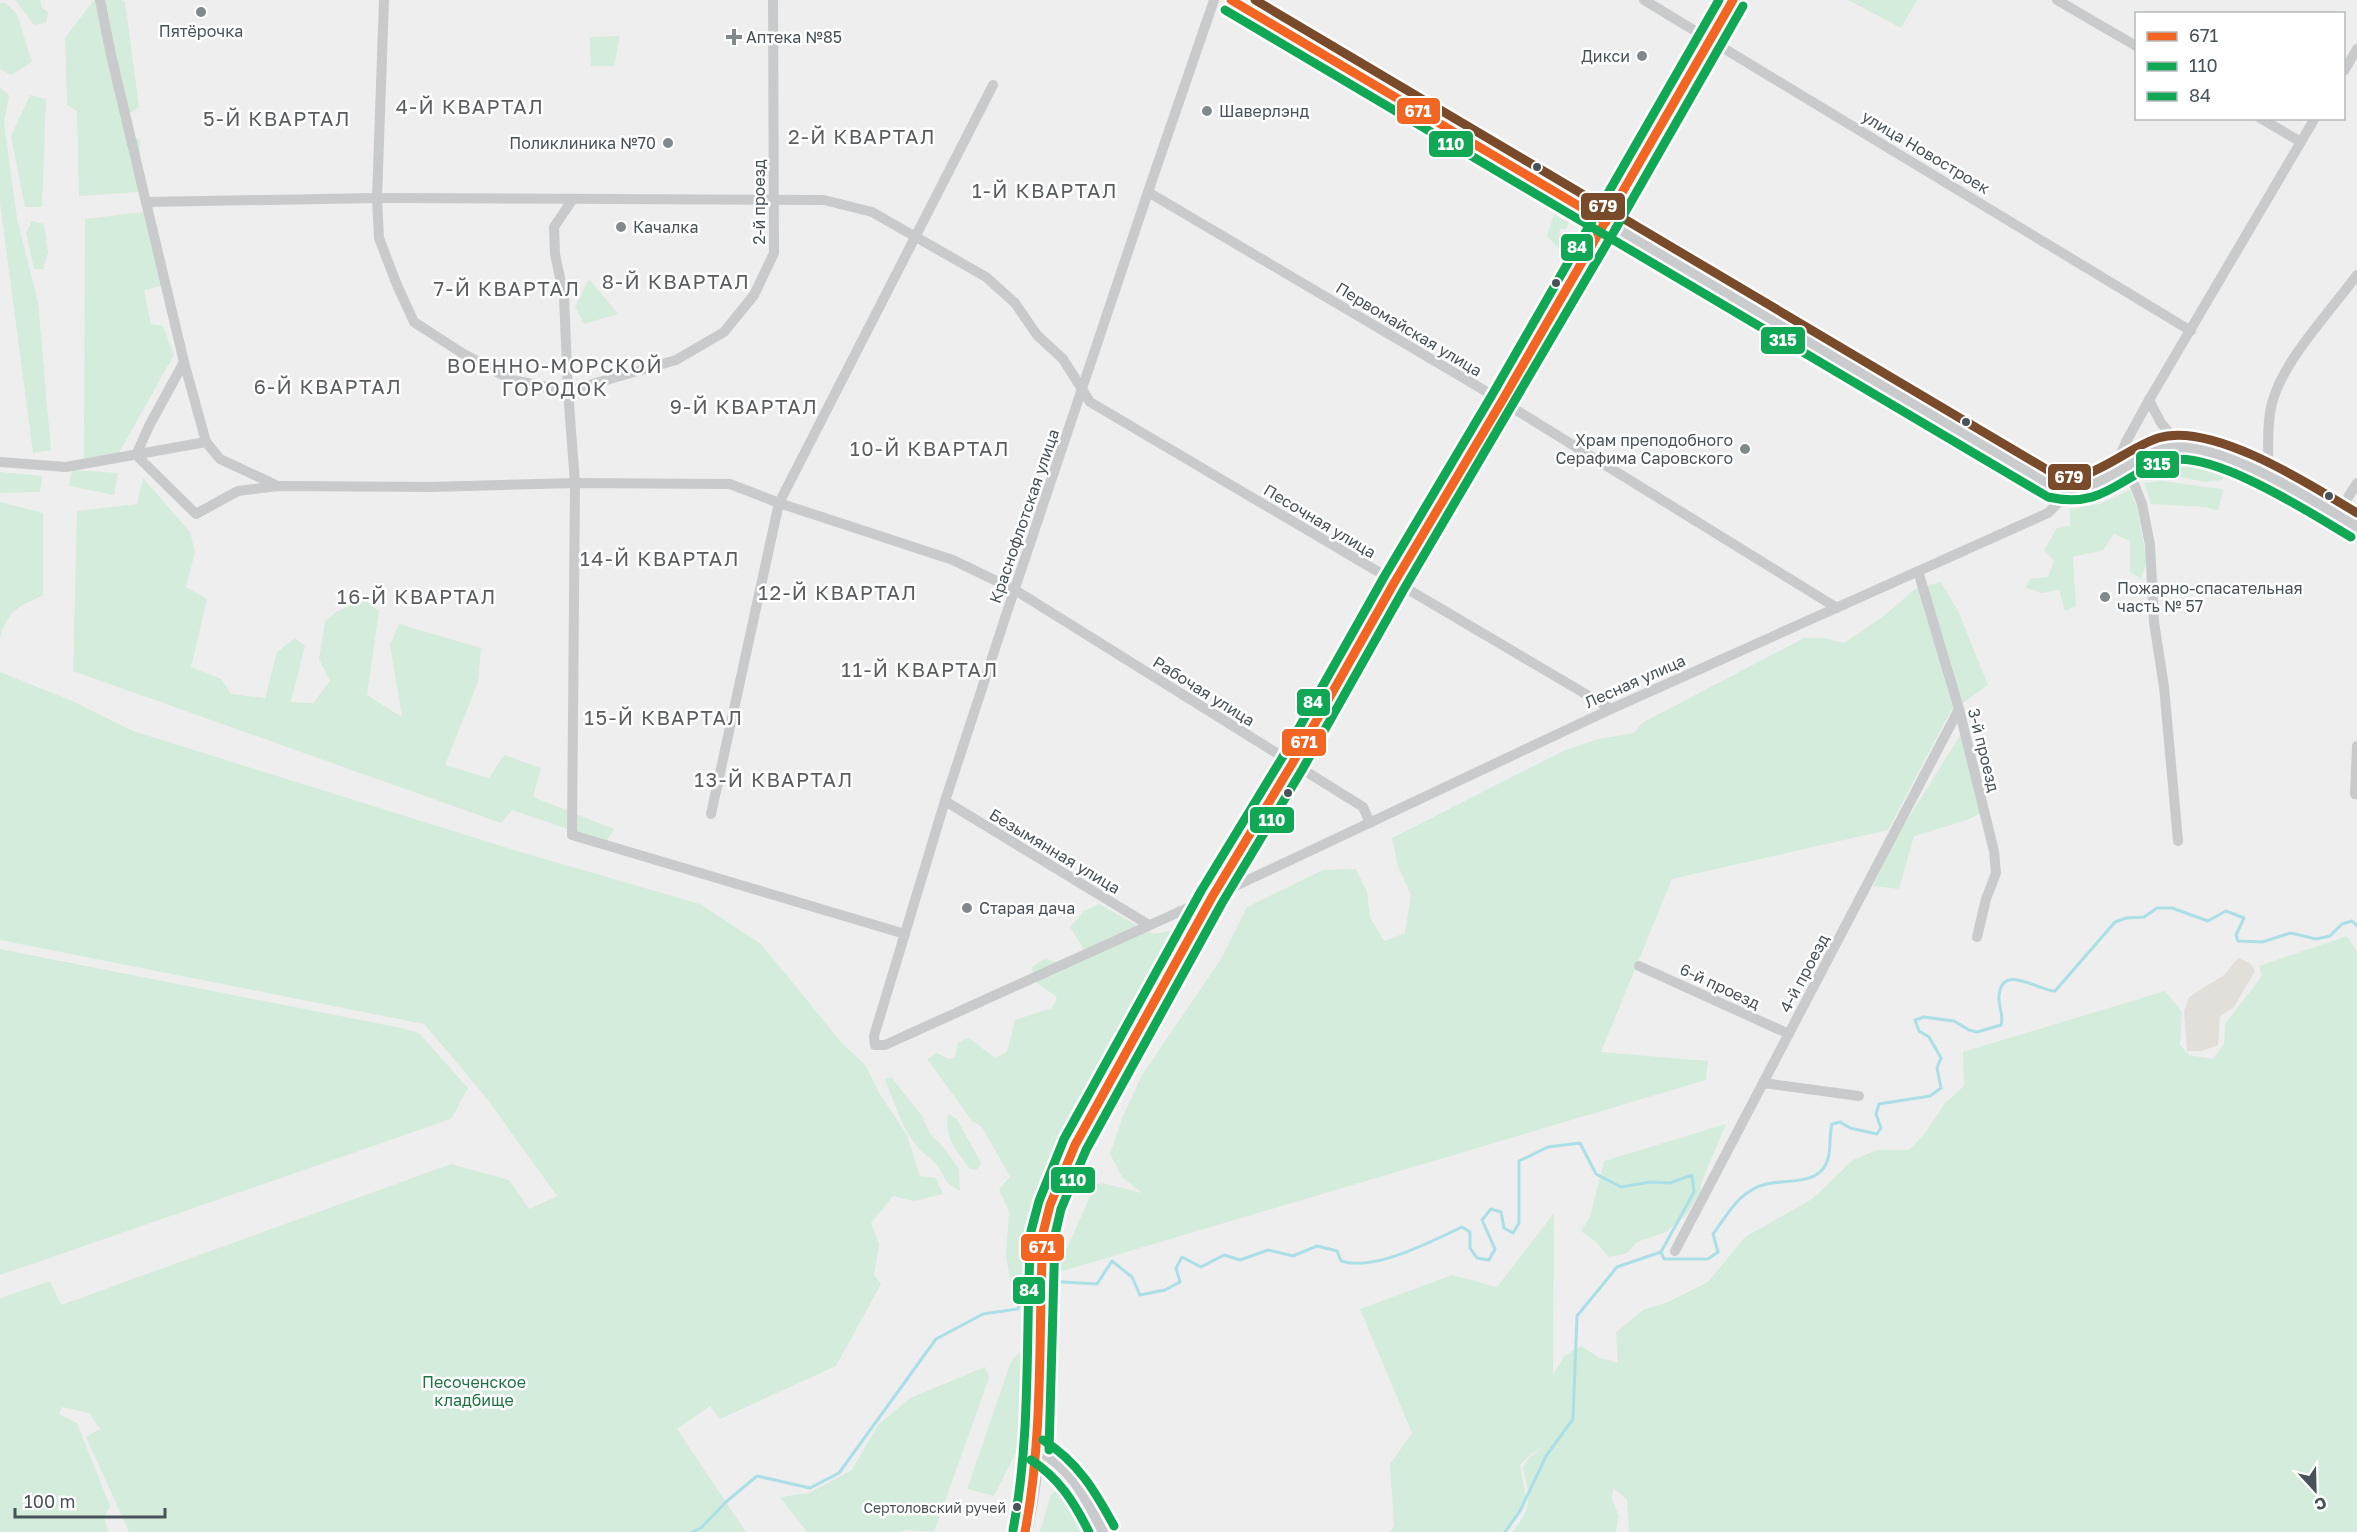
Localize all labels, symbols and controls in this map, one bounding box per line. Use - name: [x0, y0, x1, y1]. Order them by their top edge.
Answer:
- marker: Пятёрочка: [194, 5, 208, 19]
- legend: [2135, 12, 2345, 120]
- place label: Пятёрочка: [159, 21, 243, 41]
- text: 671: [2189, 24, 2218, 46]
- place label: Аптека №85: [746, 27, 842, 47]
- marker: Аптека №85: [727, 30, 741, 44]
- place label: Дикси: [1581, 46, 1630, 66]
- marker: Дикси: [1635, 49, 1649, 63]
- text: 110: [2189, 54, 2218, 76]
- text: 84: [2189, 84, 2211, 106]
- district label: 4-Й КВАРТАЛ: [396, 94, 544, 118]
- line badge: 671: [1396, 97, 1441, 125]
- place label: Шаверлэнд: [1219, 101, 1309, 121]
- text: 671: [1404, 101, 1432, 121]
- marker: Шаверлэнд: [1200, 104, 1214, 118]
- district label: 5-Й КВАРТАЛ: [203, 106, 351, 130]
- street label: улица Новостроек: [1858, 106, 1994, 198]
- district label: 2-Й КВАРТАЛ: [788, 124, 936, 148]
- line badge: 110: [1428, 130, 1474, 158]
- place label: Поликлиника №70: [509, 133, 656, 153]
- text: 110: [1438, 134, 1464, 154]
- marker: Поликлиника №70: [661, 136, 675, 150]
- street label: 2-й проезд: [749, 159, 769, 245]
- unlabelled marker: [1531, 161, 1543, 173]
- district label: 1-Й КВАРТАЛ: [972, 178, 1118, 202]
- line badge: 679: [1580, 192, 1626, 221]
- text: 679: [1588, 196, 1618, 216]
- place label: Качалка: [633, 217, 698, 237]
- marker: Качалка: [614, 220, 628, 234]
- line badge: 84: [1560, 233, 1594, 262]
- text: 84: [1567, 237, 1587, 257]
- district label: 8-Й КВАРТАЛ: [602, 269, 750, 293]
- district label: 7-Й КВАРТАЛ: [433, 276, 581, 300]
- street label: Первомайская улица: [1332, 277, 1486, 381]
- unlabelled marker: [1550, 277, 1562, 289]
- line badge: 315: [1760, 326, 1806, 355]
- text: 315: [1769, 330, 1797, 350]
- district label: ВОЕННО-МОРСКОЙ ГОРОДОК: [447, 353, 663, 400]
- district label: 6-Й КВАРТАЛ: [254, 374, 402, 398]
- district label: 9-Й КВАРТАЛ: [670, 394, 818, 418]
- unlabelled marker: [1960, 416, 1972, 428]
- street label: Краснофлотская улица: [985, 426, 1063, 606]
- place label: Храм преподобного Серафима Саровского: [1555, 430, 1733, 468]
- district label: 10-Й КВАРТАЛ: [850, 436, 1010, 460]
- marker: Храм преподобного Серафима Саровского: [1738, 442, 1752, 456]
- line badge: 315: [2135, 450, 2180, 479]
- text: 315: [2143, 454, 2171, 474]
- line badge: 679: [2047, 463, 2092, 491]
- text: 679: [2054, 467, 2084, 487]
- street label: Песочная улица: [1260, 480, 1380, 562]
- unlabelled marker: [2323, 490, 2335, 502]
- district label: 14-Й КВАРТАЛ: [580, 546, 740, 570]
- place label: Пожарно-спасательная часть № 57: [2117, 578, 2303, 616]
- district label: 12-Й КВАРТАЛ: [758, 580, 918, 604]
- district label: 16-Й КВАРТАЛ: [337, 584, 497, 608]
- marker: Пожарно-спасательная часть № 57: [2098, 590, 2112, 604]
- street label: Лесная улица: [1581, 650, 1689, 712]
- street label: Рабочая улица: [1149, 652, 1259, 730]
- district label: 11-Й КВАРТАЛ: [841, 657, 999, 681]
- line badge: 84: [1296, 688, 1331, 717]
- text: 84: [1303, 692, 1323, 712]
- district label: 15-Й КВАРТАЛ: [584, 705, 744, 729]
- street label: 3-й проезд: [1964, 706, 2004, 794]
- line badge: 671: [1281, 728, 1327, 757]
- text: 671: [1290, 732, 1318, 752]
- district label: 13-Й КВАРТАЛ: [694, 767, 854, 791]
- unlabelled marker: [1282, 787, 1294, 799]
- street label: Безымянная улица: [986, 804, 1124, 898]
- line badge: 110: [1249, 806, 1295, 834]
- text: 110: [1259, 810, 1285, 830]
- place label: Старая дача: [979, 898, 1075, 918]
- marker: Старая дача: [960, 901, 974, 915]
- street label: 4-й проезд: [1775, 930, 1833, 1016]
- street label: 6-й проезд: [1677, 959, 1763, 1013]
- line badge: 110: [1050, 1166, 1096, 1194]
- text: 110: [1060, 1170, 1086, 1190]
- line badge: 671: [1020, 1233, 1065, 1262]
- text: 671: [1028, 1237, 1056, 1257]
- line badge: 84: [1012, 1276, 1046, 1305]
- text: 84: [1019, 1280, 1039, 1300]
- park label: Песоченское кладбище: [422, 1372, 526, 1410]
- north arrow: [2285, 1460, 2345, 1520]
- scale bar: [15, 1481, 165, 1519]
- text: 100 m: [24, 1490, 75, 1512]
- text: С: [2312, 1493, 2330, 1515]
- place label: Сертоловский ручей: [863, 1499, 1006, 1516]
- marker: Сертоловский ручей: [1011, 1501, 1023, 1513]

